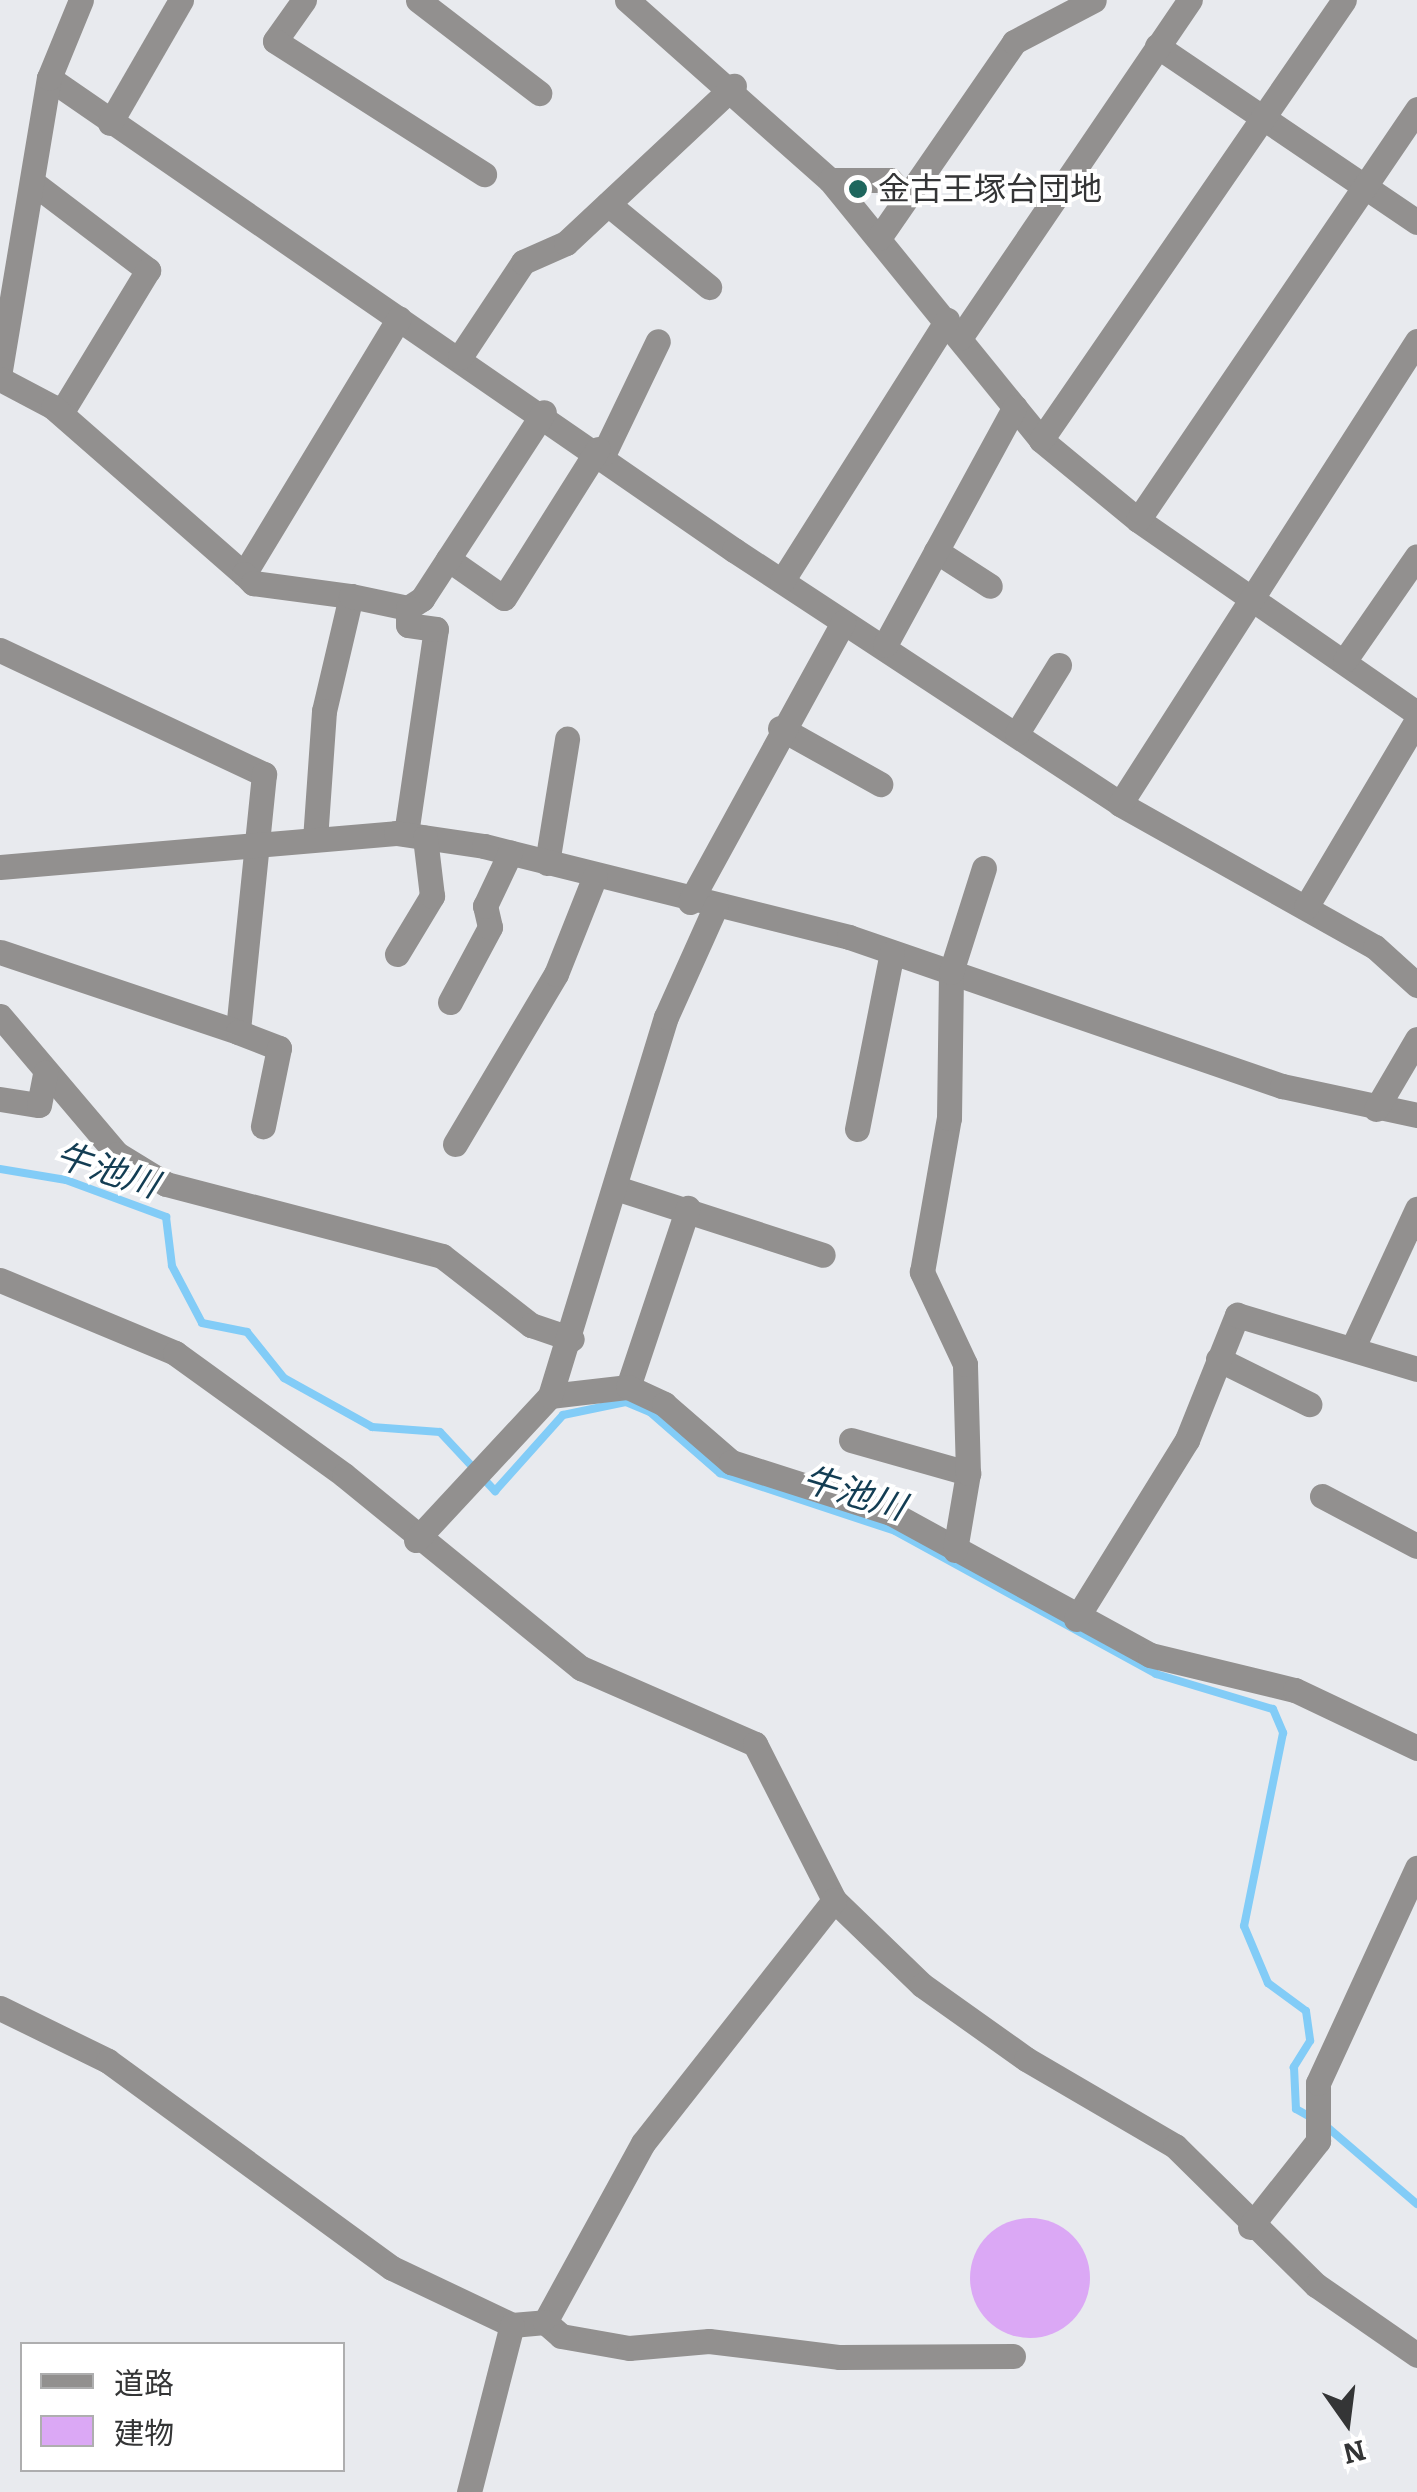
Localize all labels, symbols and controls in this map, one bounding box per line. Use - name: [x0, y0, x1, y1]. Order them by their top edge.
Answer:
- place label: 金古王塚台団地: [878, 170, 1102, 208]
- marker: 金古王塚台団地: [847, 178, 869, 200]
- water label: 牛池川: [51, 1134, 163, 1206]
- water label: 牛池川: [798, 1458, 910, 1528]
- legend: [20, 2342, 345, 2472]
- text: 道路: [114, 2366, 174, 2402]
- north arrow: [1297, 2372, 1397, 2472]
- text: 建物: [114, 2416, 174, 2452]
- text: N: [1340, 2433, 1369, 2470]

